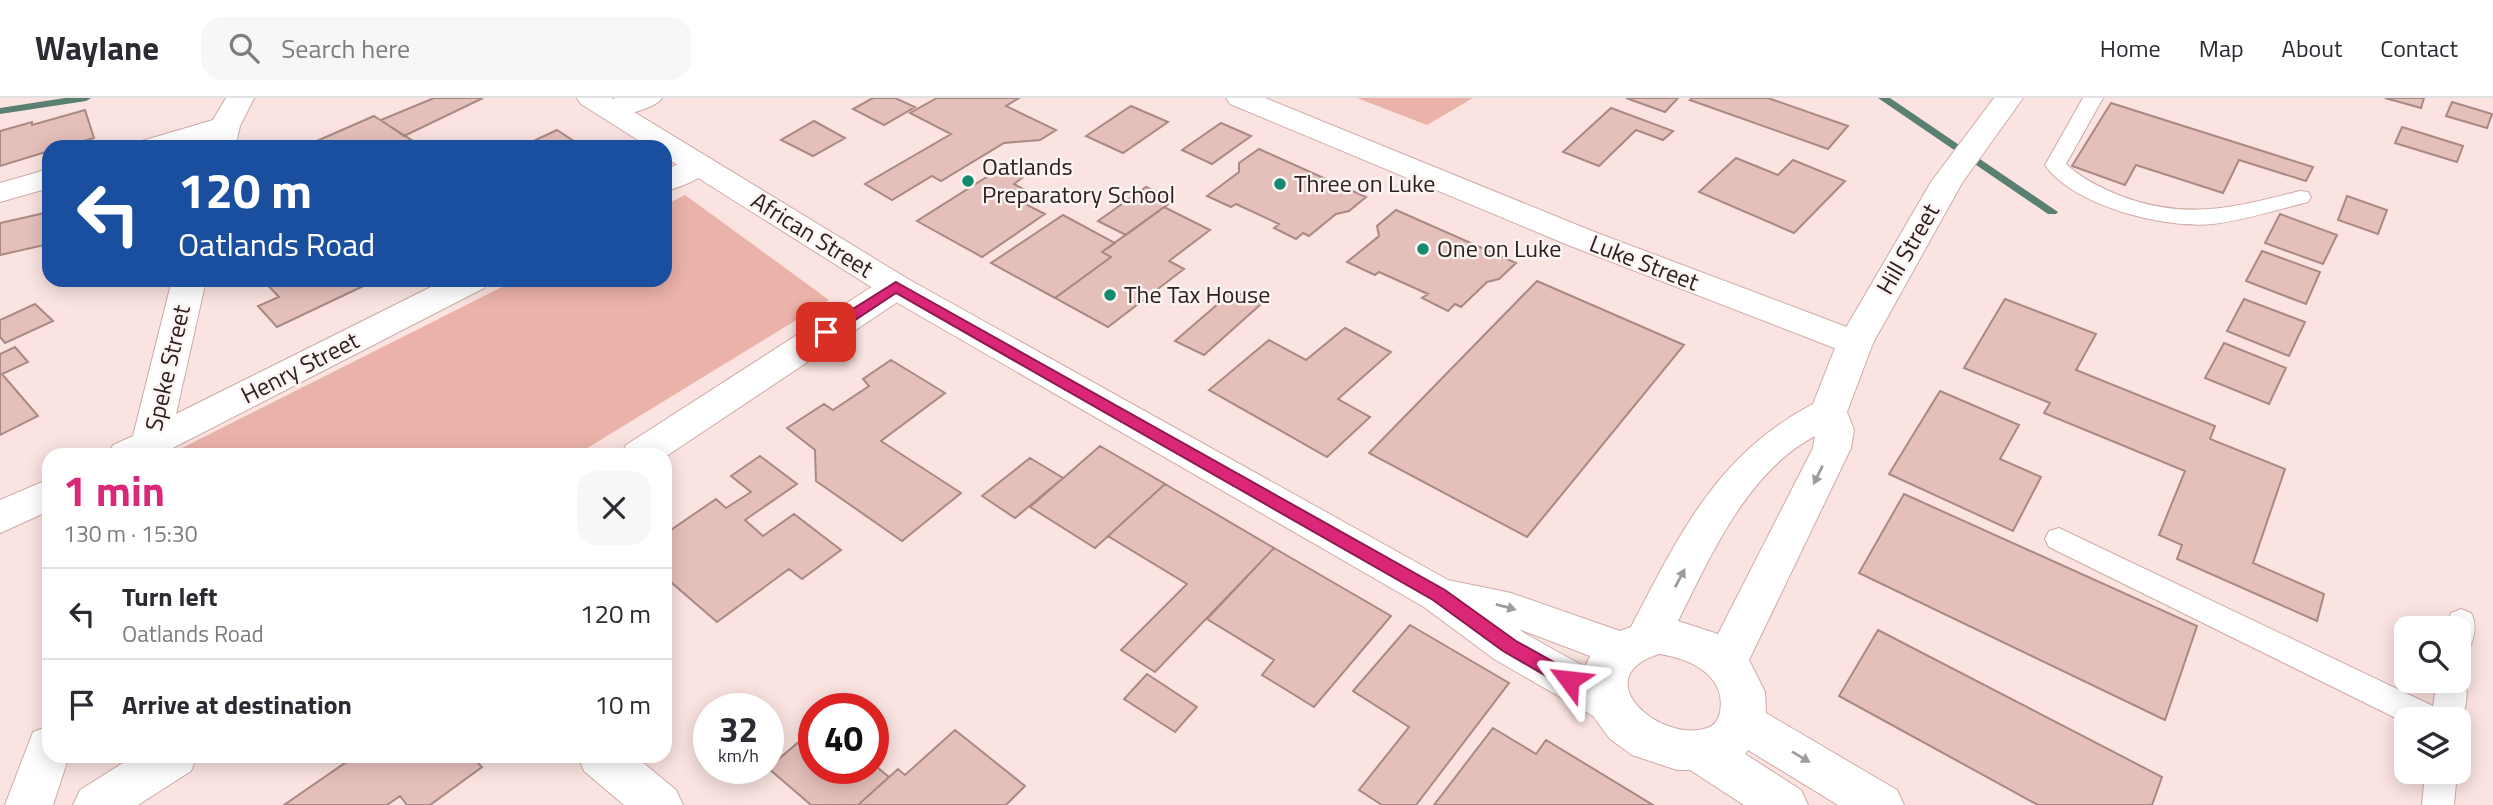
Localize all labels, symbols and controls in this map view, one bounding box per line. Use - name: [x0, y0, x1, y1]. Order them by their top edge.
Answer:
- search box: [201, 17, 691, 80]
- text: Waylane: [35, 23, 159, 73]
- icon: search: [225, 29, 263, 67]
- text: Search here: [281, 29, 410, 68]
- text: Home: [2100, 30, 2161, 66]
- text: Map: [2199, 30, 2244, 66]
- text: About: [2282, 30, 2342, 66]
- text: Contact: [2380, 30, 2458, 66]
- place label: Oatlands Preparatory School: [982, 148, 1175, 212]
- text: 120 m: [178, 152, 312, 227]
- place label: Three on Luke: [1294, 165, 1435, 201]
- icon: left: [63, 168, 154, 259]
- marker: Oatlands Preparatory School: [960, 173, 976, 189]
- marker: Three on Luke: [1272, 176, 1288, 192]
- street label: African Street: [744, 182, 881, 286]
- street label: Hill Street: [1867, 196, 1948, 301]
- text: Oatlands Road: [178, 220, 375, 268]
- street label: Luke Street: [1584, 225, 1705, 300]
- place label: One on Luke: [1437, 230, 1561, 266]
- marker: One on Luke: [1415, 241, 1431, 257]
- place label: The Tax House: [1124, 276, 1270, 312]
- marker: The Tax House: [1102, 287, 1118, 303]
- street label: Speke Street: [135, 301, 199, 434]
- pin: [796, 302, 856, 362]
- icon: arrive: [807, 313, 845, 351]
- street label: Henry Street: [234, 322, 365, 412]
- text: 1 min: [63, 458, 165, 522]
- one-way arrow: [1813, 465, 1824, 485]
- button: close: [577, 471, 651, 545]
- text: 130 m · 15:30: [63, 516, 198, 551]
- one-way arrow: [1673, 567, 1685, 587]
- text: Turn left: [122, 577, 217, 616]
- text: 120 m: [580, 594, 651, 633]
- icon: left: [63, 595, 101, 633]
- one-way arrow: [1495, 602, 1517, 613]
- text: Oatlands Road: [122, 616, 264, 651]
- map controls: [2394, 616, 2471, 784]
- button: search: [2394, 616, 2471, 693]
- position arrow: [1532, 643, 1606, 717]
- text: Arrive at destination: [122, 685, 352, 724]
- text: 10 m: [594, 685, 651, 724]
- icon: arrive: [63, 686, 101, 724]
- speed limit sign: 40: [798, 693, 889, 784]
- text: 32: [719, 702, 758, 756]
- button: layers: [2394, 707, 2471, 784]
- text: km/h: [718, 742, 759, 769]
- one-way arrow: [1791, 751, 1810, 763]

